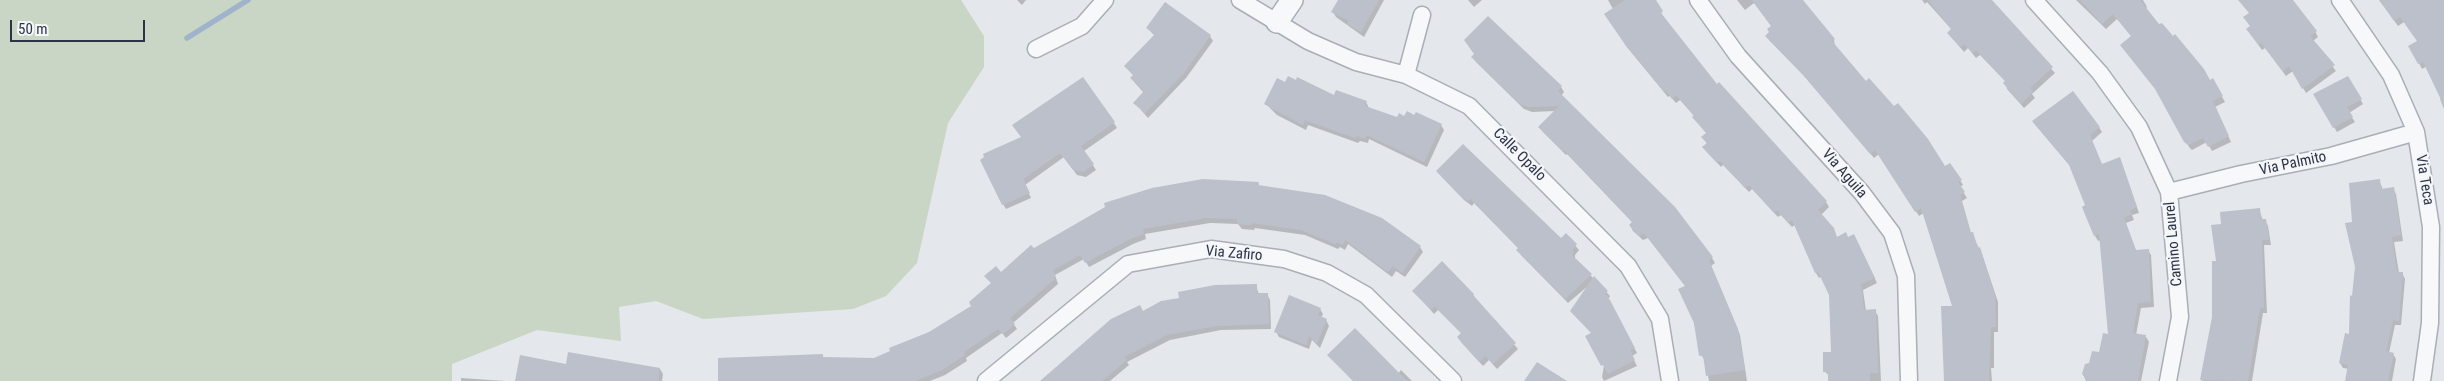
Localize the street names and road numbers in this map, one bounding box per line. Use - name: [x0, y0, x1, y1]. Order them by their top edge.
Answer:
- street label: Calle Opalo: [1489, 125, 1549, 185]
- street label: Via Aguila: [1818, 146, 1870, 202]
- street label: Via Palmito: [2258, 148, 2328, 180]
- street label: Via Teca: [2411, 154, 2437, 206]
- street label: Camino Laurel: [2161, 201, 2187, 287]
- street label: Via Zafiro: [1205, 243, 1263, 265]

